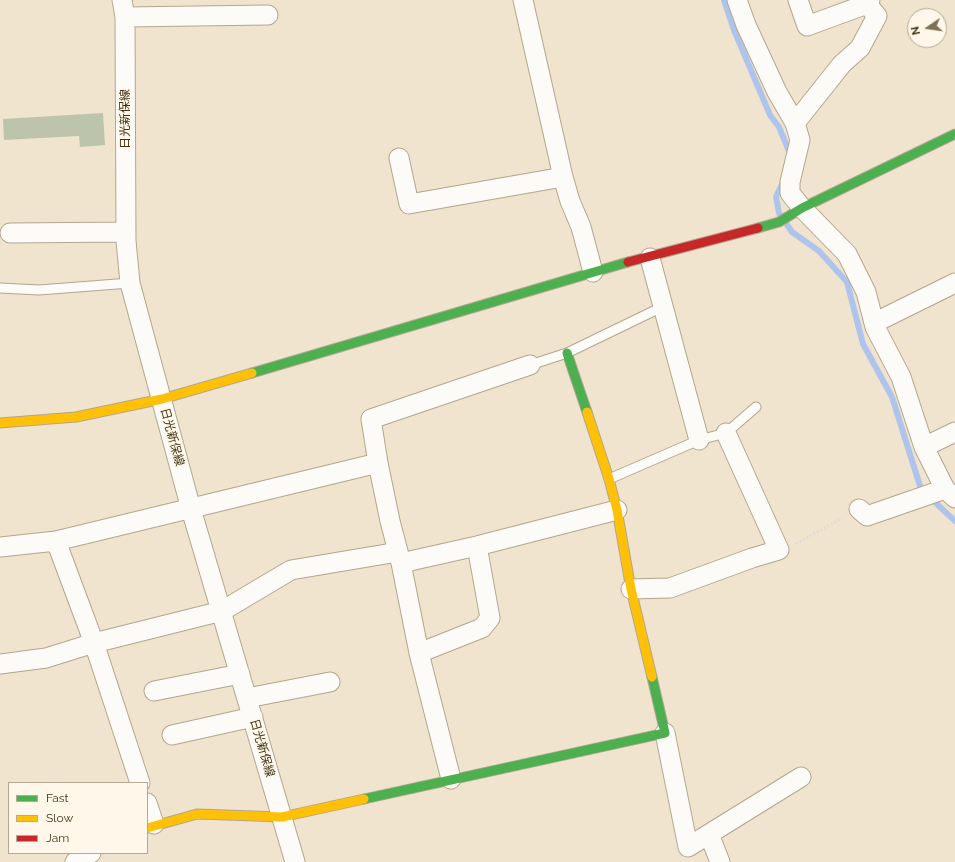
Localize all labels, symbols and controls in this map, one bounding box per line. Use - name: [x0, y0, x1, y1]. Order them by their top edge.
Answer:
- north arrow: [907, 8, 947, 48]
- text: N: [909, 25, 923, 36]
- street label: 日光新保線: [118, 89, 132, 149]
- street label: 日光新保線: [157, 406, 187, 468]
- street label: 日光新保線: [247, 717, 277, 779]
- legend: [8, 782, 148, 854]
- text: Fast: [46, 791, 69, 805]
- text: Slow: [46, 811, 73, 825]
- text: Jam: [46, 831, 69, 845]

